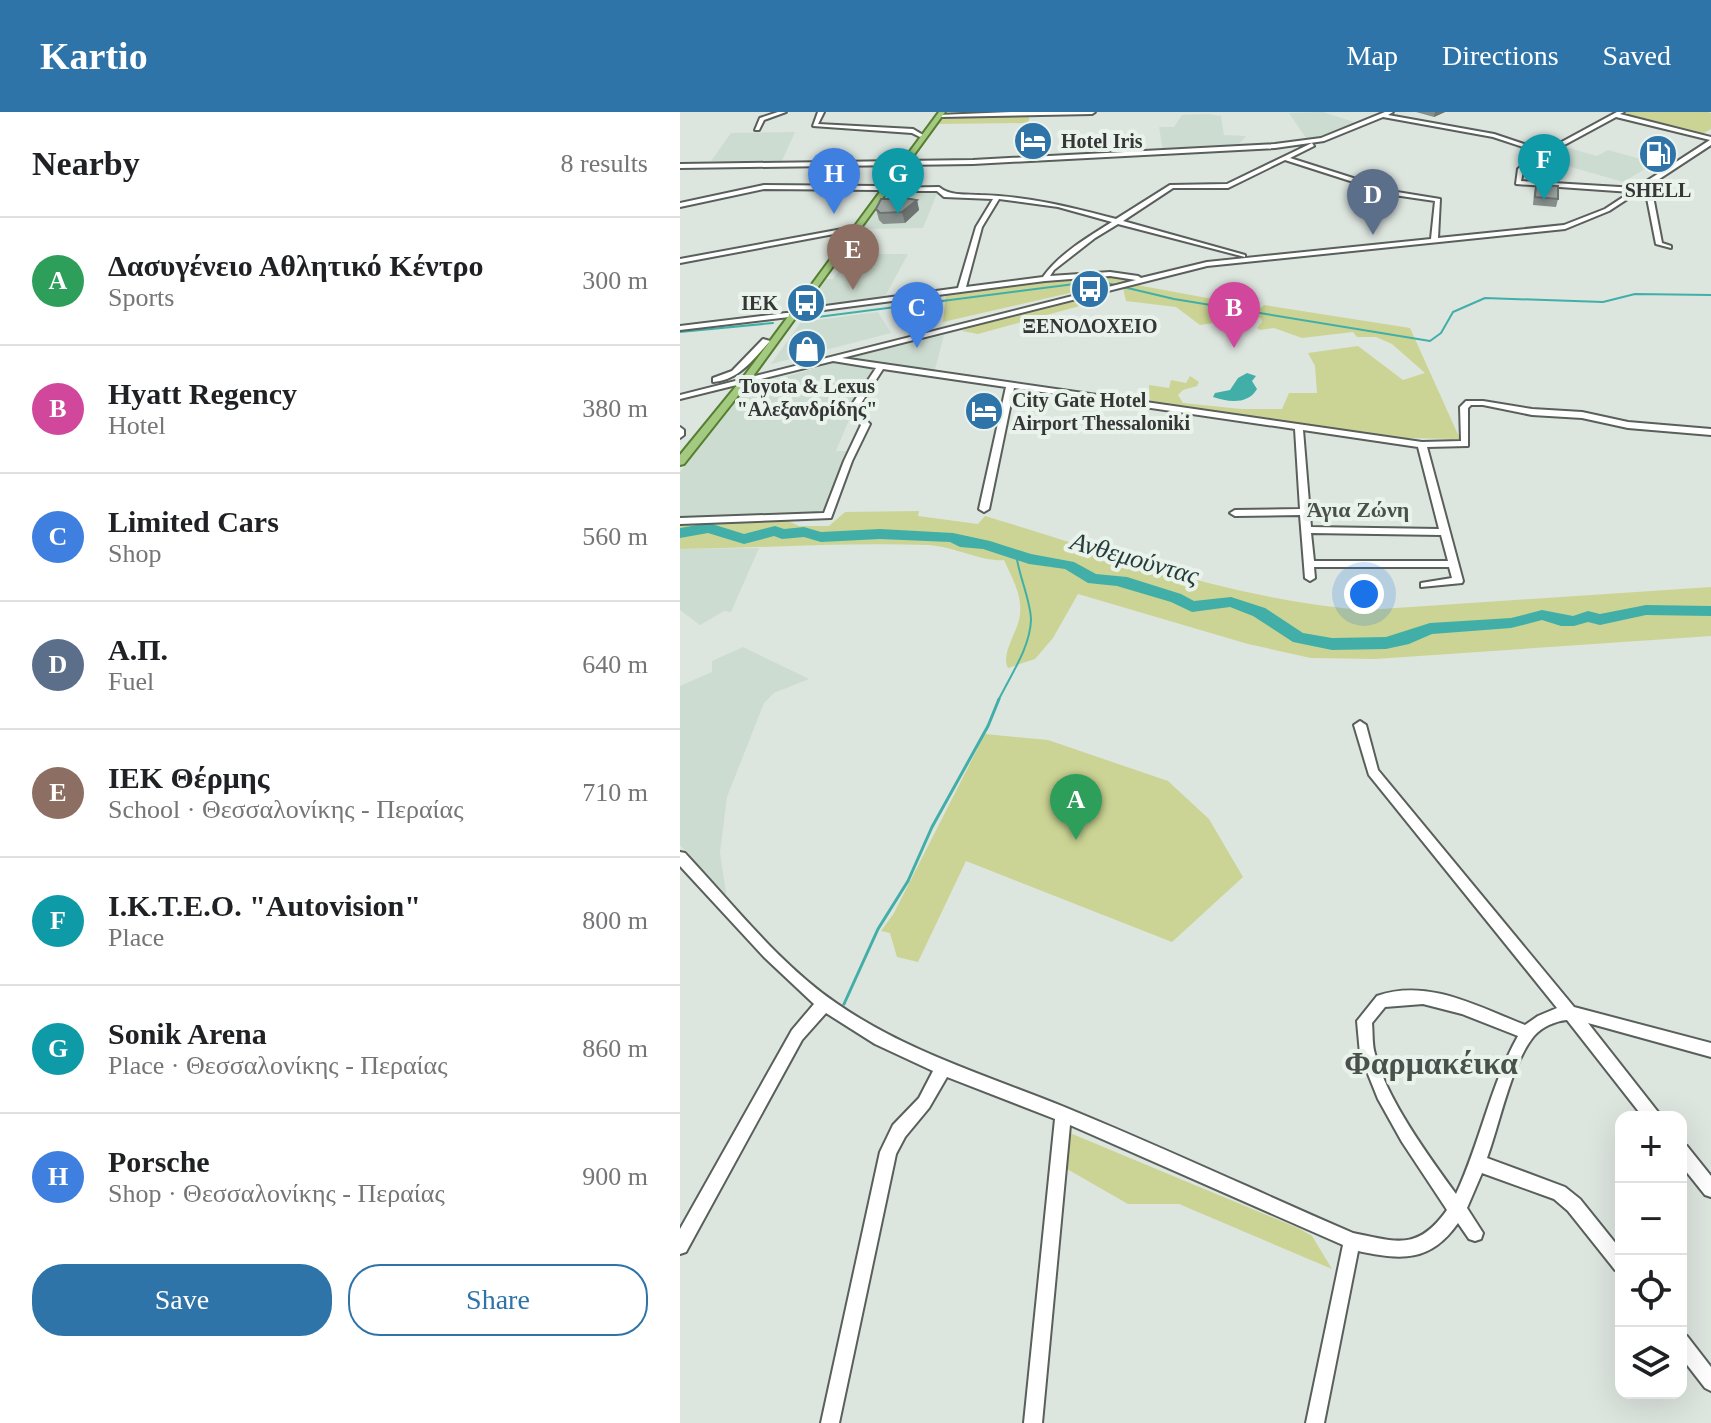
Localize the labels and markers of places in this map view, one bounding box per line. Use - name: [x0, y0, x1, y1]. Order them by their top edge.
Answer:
- hotel icon: Hotel Iris: [1012, 120, 1054, 162]
- place label: Hotel Iris: [1061, 130, 1143, 152]
- fuel station icon: SHELL: [1637, 133, 1679, 175]
- pin: F: [1518, 134, 1570, 200]
- pin: H: [808, 148, 860, 214]
- pin: G: [872, 148, 924, 214]
- pin: D: [1347, 169, 1399, 235]
- place label: SHELL: [1625, 179, 1691, 201]
- pin: E: [827, 224, 879, 290]
- bus stop icon: ΞΕΝΟΔΟΧΕΙΟ: [1069, 268, 1111, 310]
- bus stop icon: ΙΕΚ: [785, 282, 827, 324]
- pin: C: [891, 282, 943, 348]
- pin: B: [1208, 282, 1260, 348]
- place label: ΙΕΚ: [741, 292, 778, 314]
- place label: ΞΕΝΟΔΟΧΕΙΟ: [1023, 315, 1157, 337]
- shop icon: Toyota & Lexus "Αλεξανδρίδης": [786, 328, 828, 370]
- place label: Toyota & Lexus "Αλεξανδρίδης": [737, 375, 877, 421]
- place label: City Gate Hotel Airport Thessaloniki: [1012, 389, 1190, 435]
- hotel icon: City Gate Hotel Airport Thessaloniki: [963, 390, 1005, 432]
- pin: A: [1050, 774, 1102, 840]

